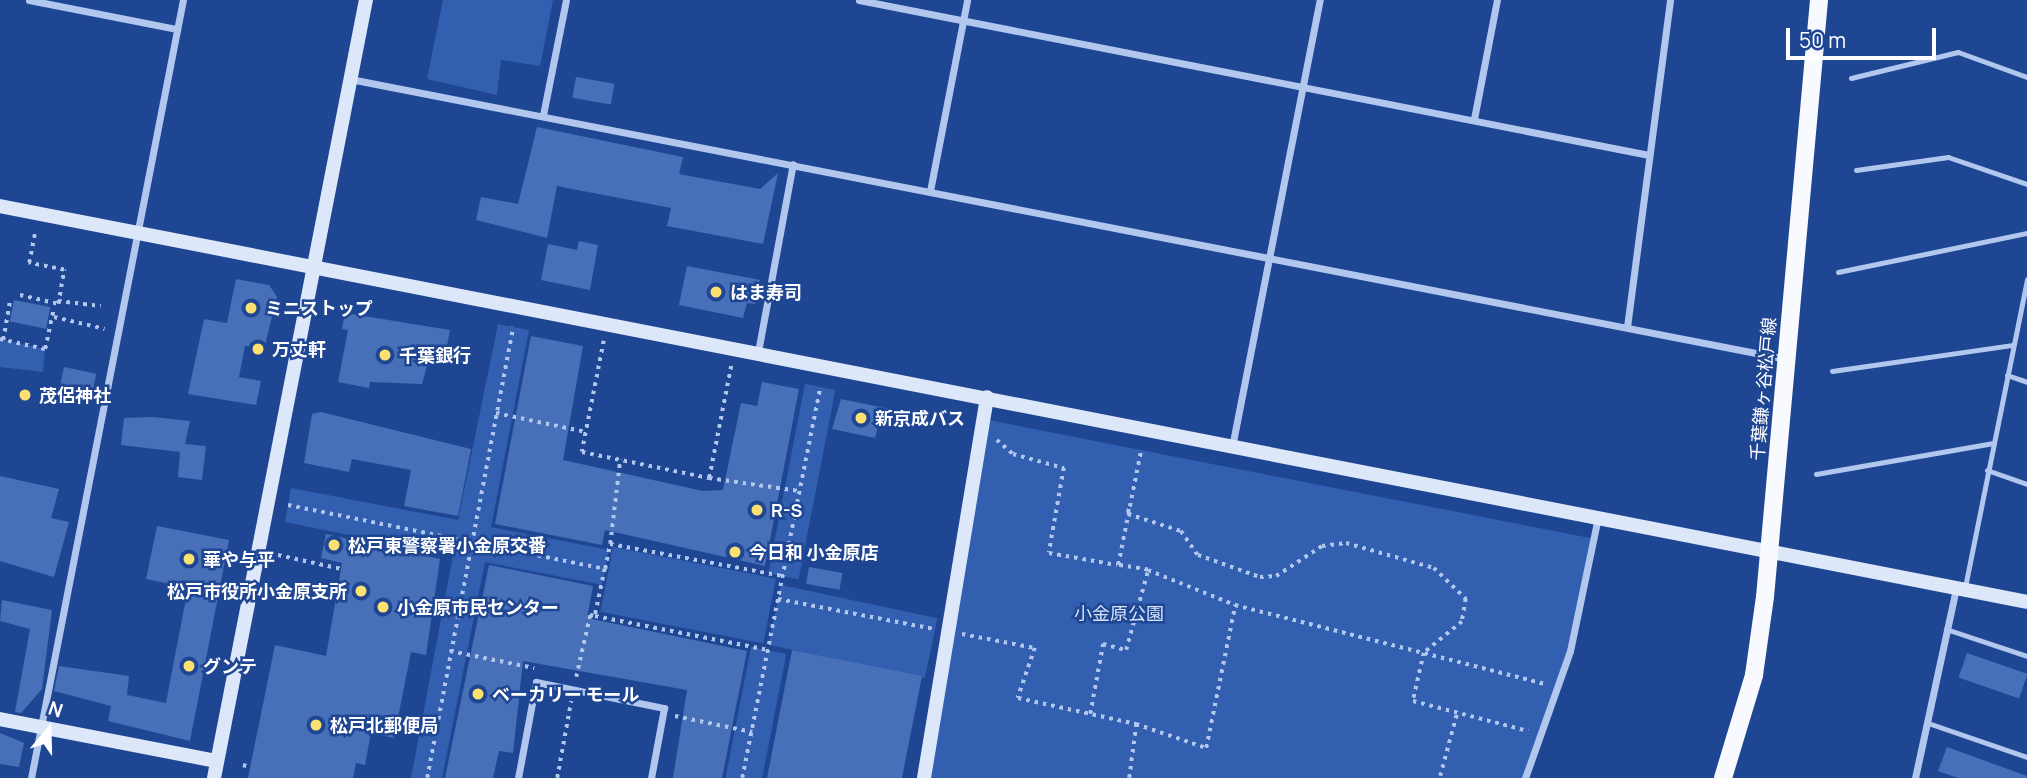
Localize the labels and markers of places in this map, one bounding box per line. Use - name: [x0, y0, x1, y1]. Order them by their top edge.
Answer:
- place label: はま寿司: [730, 281, 802, 303]
- marker: はま寿司: [708, 284, 724, 300]
- place label: ミニストップ: [265, 297, 373, 319]
- marker: ミニストップ: [243, 300, 259, 316]
- place label: 万丈軒: [272, 338, 326, 360]
- marker: 万丈軒: [250, 341, 266, 357]
- place label: 千葉銀行: [399, 344, 471, 366]
- marker: 千葉銀行: [377, 347, 393, 363]
- place label: 茂侶神社: [39, 384, 111, 406]
- marker: 茂侶神社: [17, 387, 33, 403]
- place label: 新京成バス: [875, 407, 965, 429]
- marker: 新京成バス: [853, 410, 869, 426]
- place label: R-S: [771, 499, 802, 521]
- marker: R-S: [749, 502, 765, 518]
- place label: 松戸東警察署小金原交番: [348, 534, 546, 556]
- marker: 松戸東警察署小金原交番: [326, 537, 342, 553]
- place label: 今日和 小金原店: [749, 541, 879, 563]
- marker: 今日和 小金原店: [727, 544, 743, 560]
- place label: 華や与平: [203, 548, 275, 570]
- marker: 華や与平: [181, 551, 197, 567]
- place label: 松戸市役所小金原支所: [167, 580, 347, 602]
- marker: 松戸市役所小金原支所: [353, 583, 369, 599]
- place label: 小金原市民センター: [397, 596, 559, 618]
- marker: 小金原市民センター: [375, 599, 391, 615]
- place label: グンテ: [203, 655, 257, 677]
- marker: グンテ: [181, 658, 197, 674]
- place label: ベーカリー モール: [492, 683, 640, 705]
- marker: ベーカリー モール: [470, 686, 486, 702]
- place label: 松戸北郵便局: [330, 714, 438, 736]
- marker: 松戸北郵便局: [308, 717, 324, 733]

